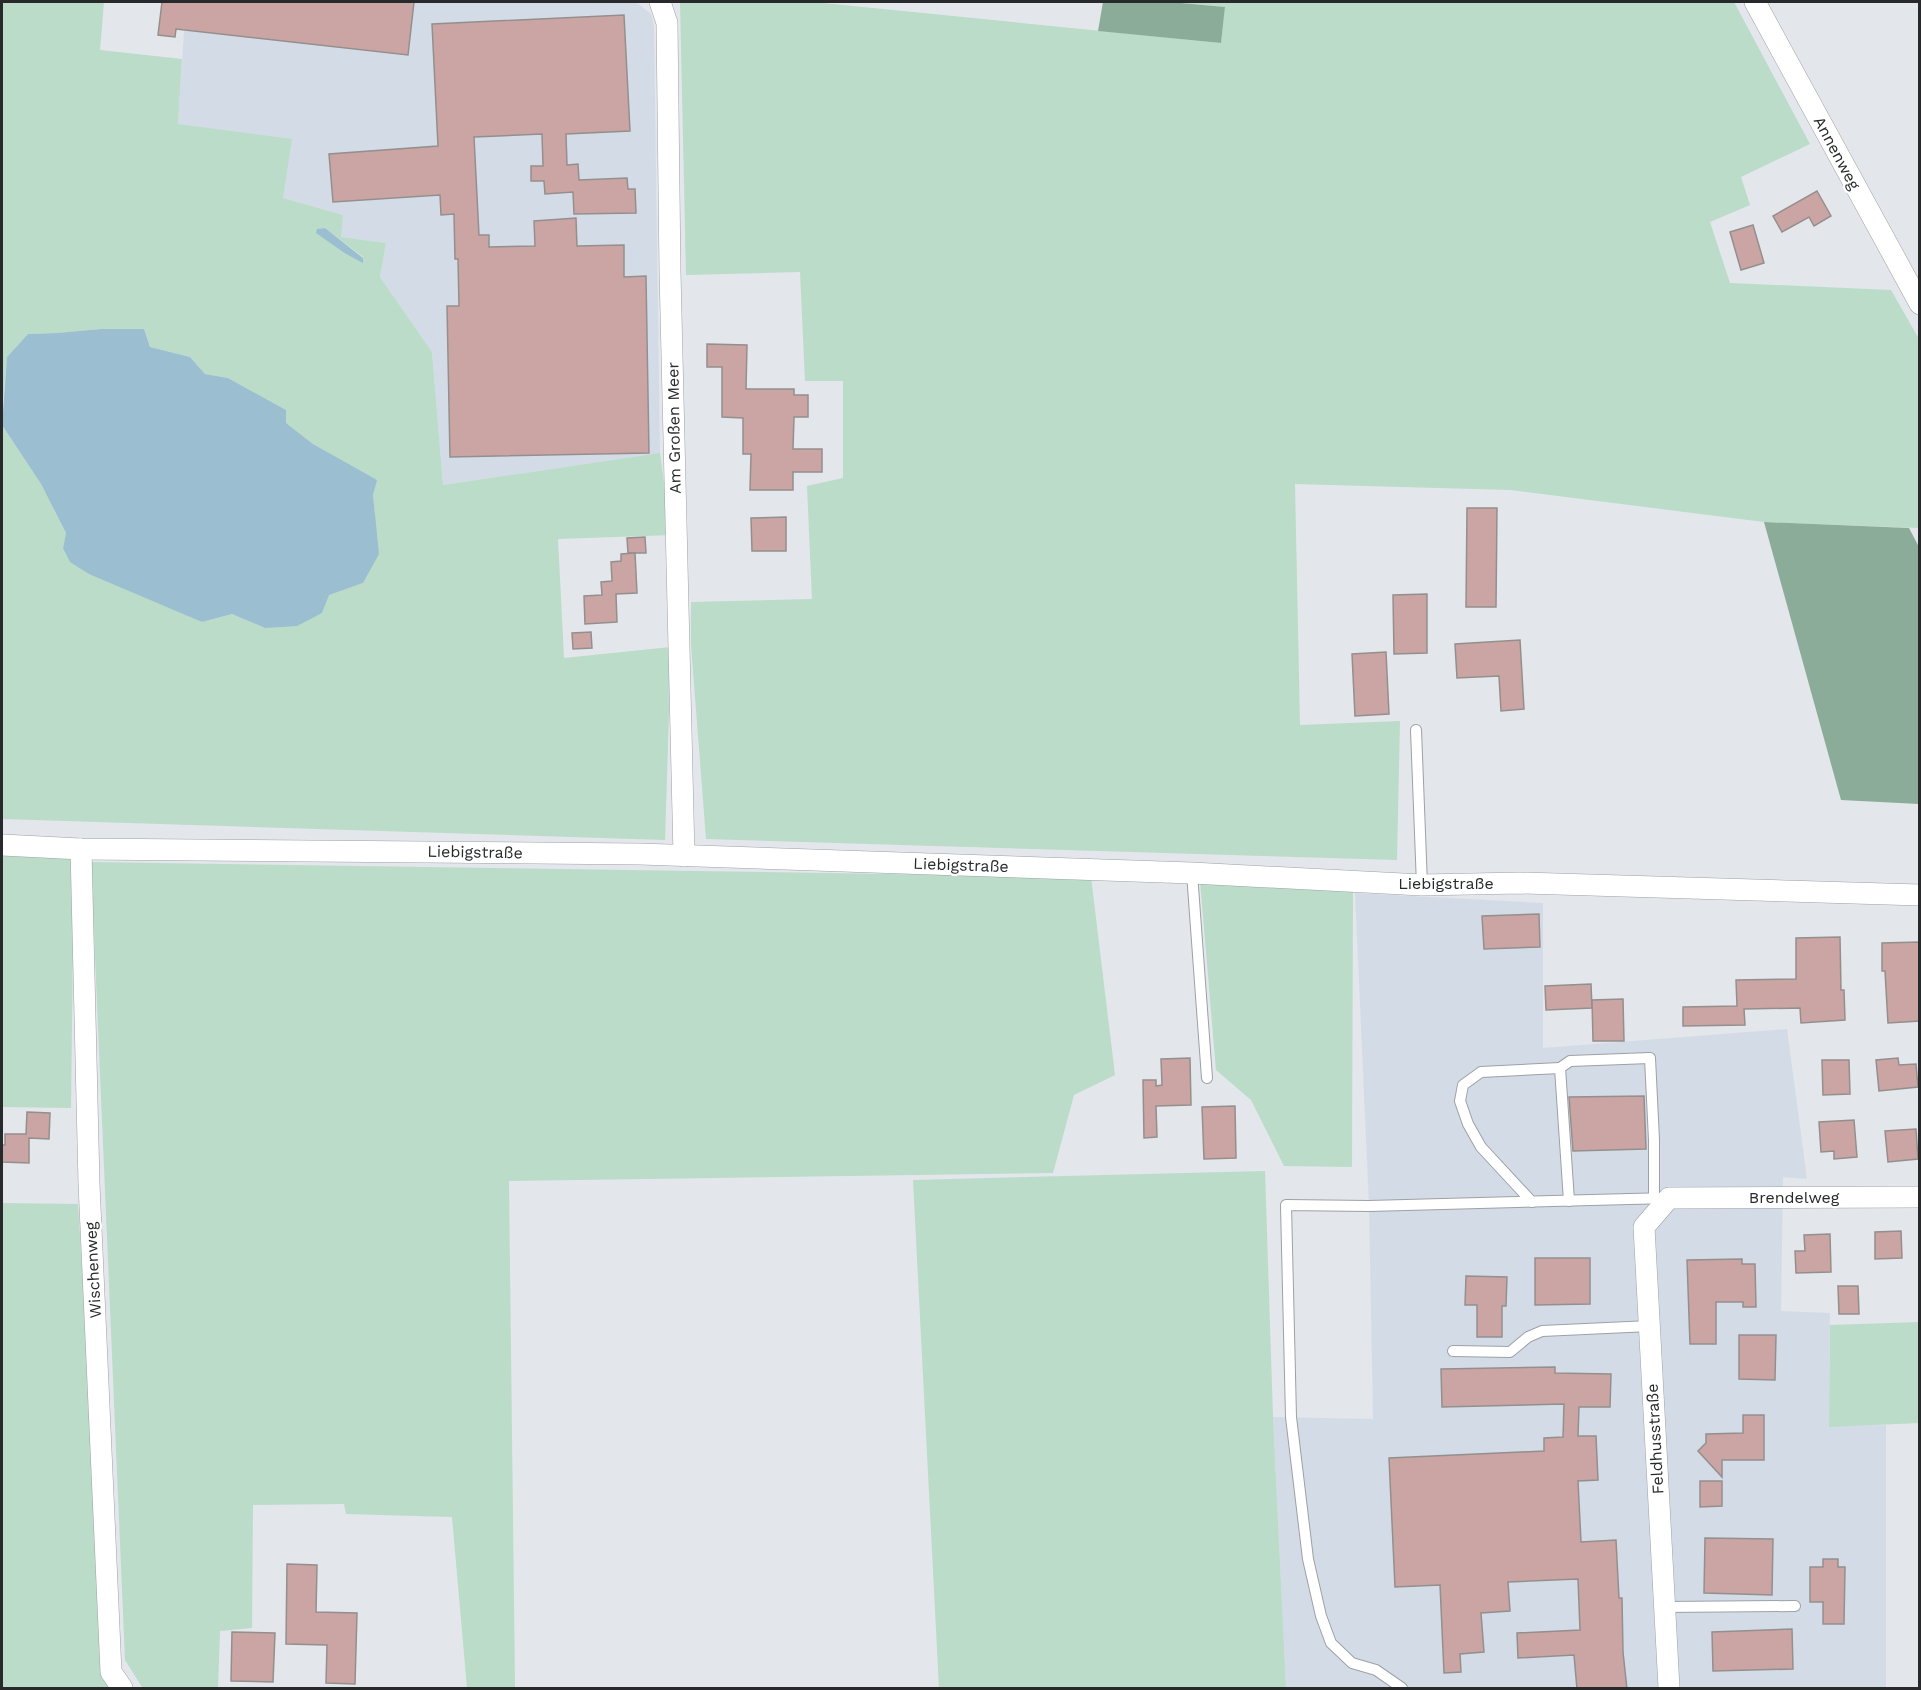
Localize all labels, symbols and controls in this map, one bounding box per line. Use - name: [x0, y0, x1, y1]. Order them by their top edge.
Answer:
- street label: Annenweg: [1810, 113, 1864, 193]
- street label: Am Großen Meer: [663, 362, 685, 494]
- street label: Liebigstraße: [427, 842, 523, 862]
- street label: Liebigstraße: [913, 854, 1009, 876]
- street label: Liebigstraße: [1398, 874, 1494, 893]
- street label: Brendelweg: [1749, 1188, 1840, 1207]
- street label: Wischenweg: [81, 1221, 105, 1319]
- street label: Feldhusstraße: [1643, 1383, 1667, 1495]

